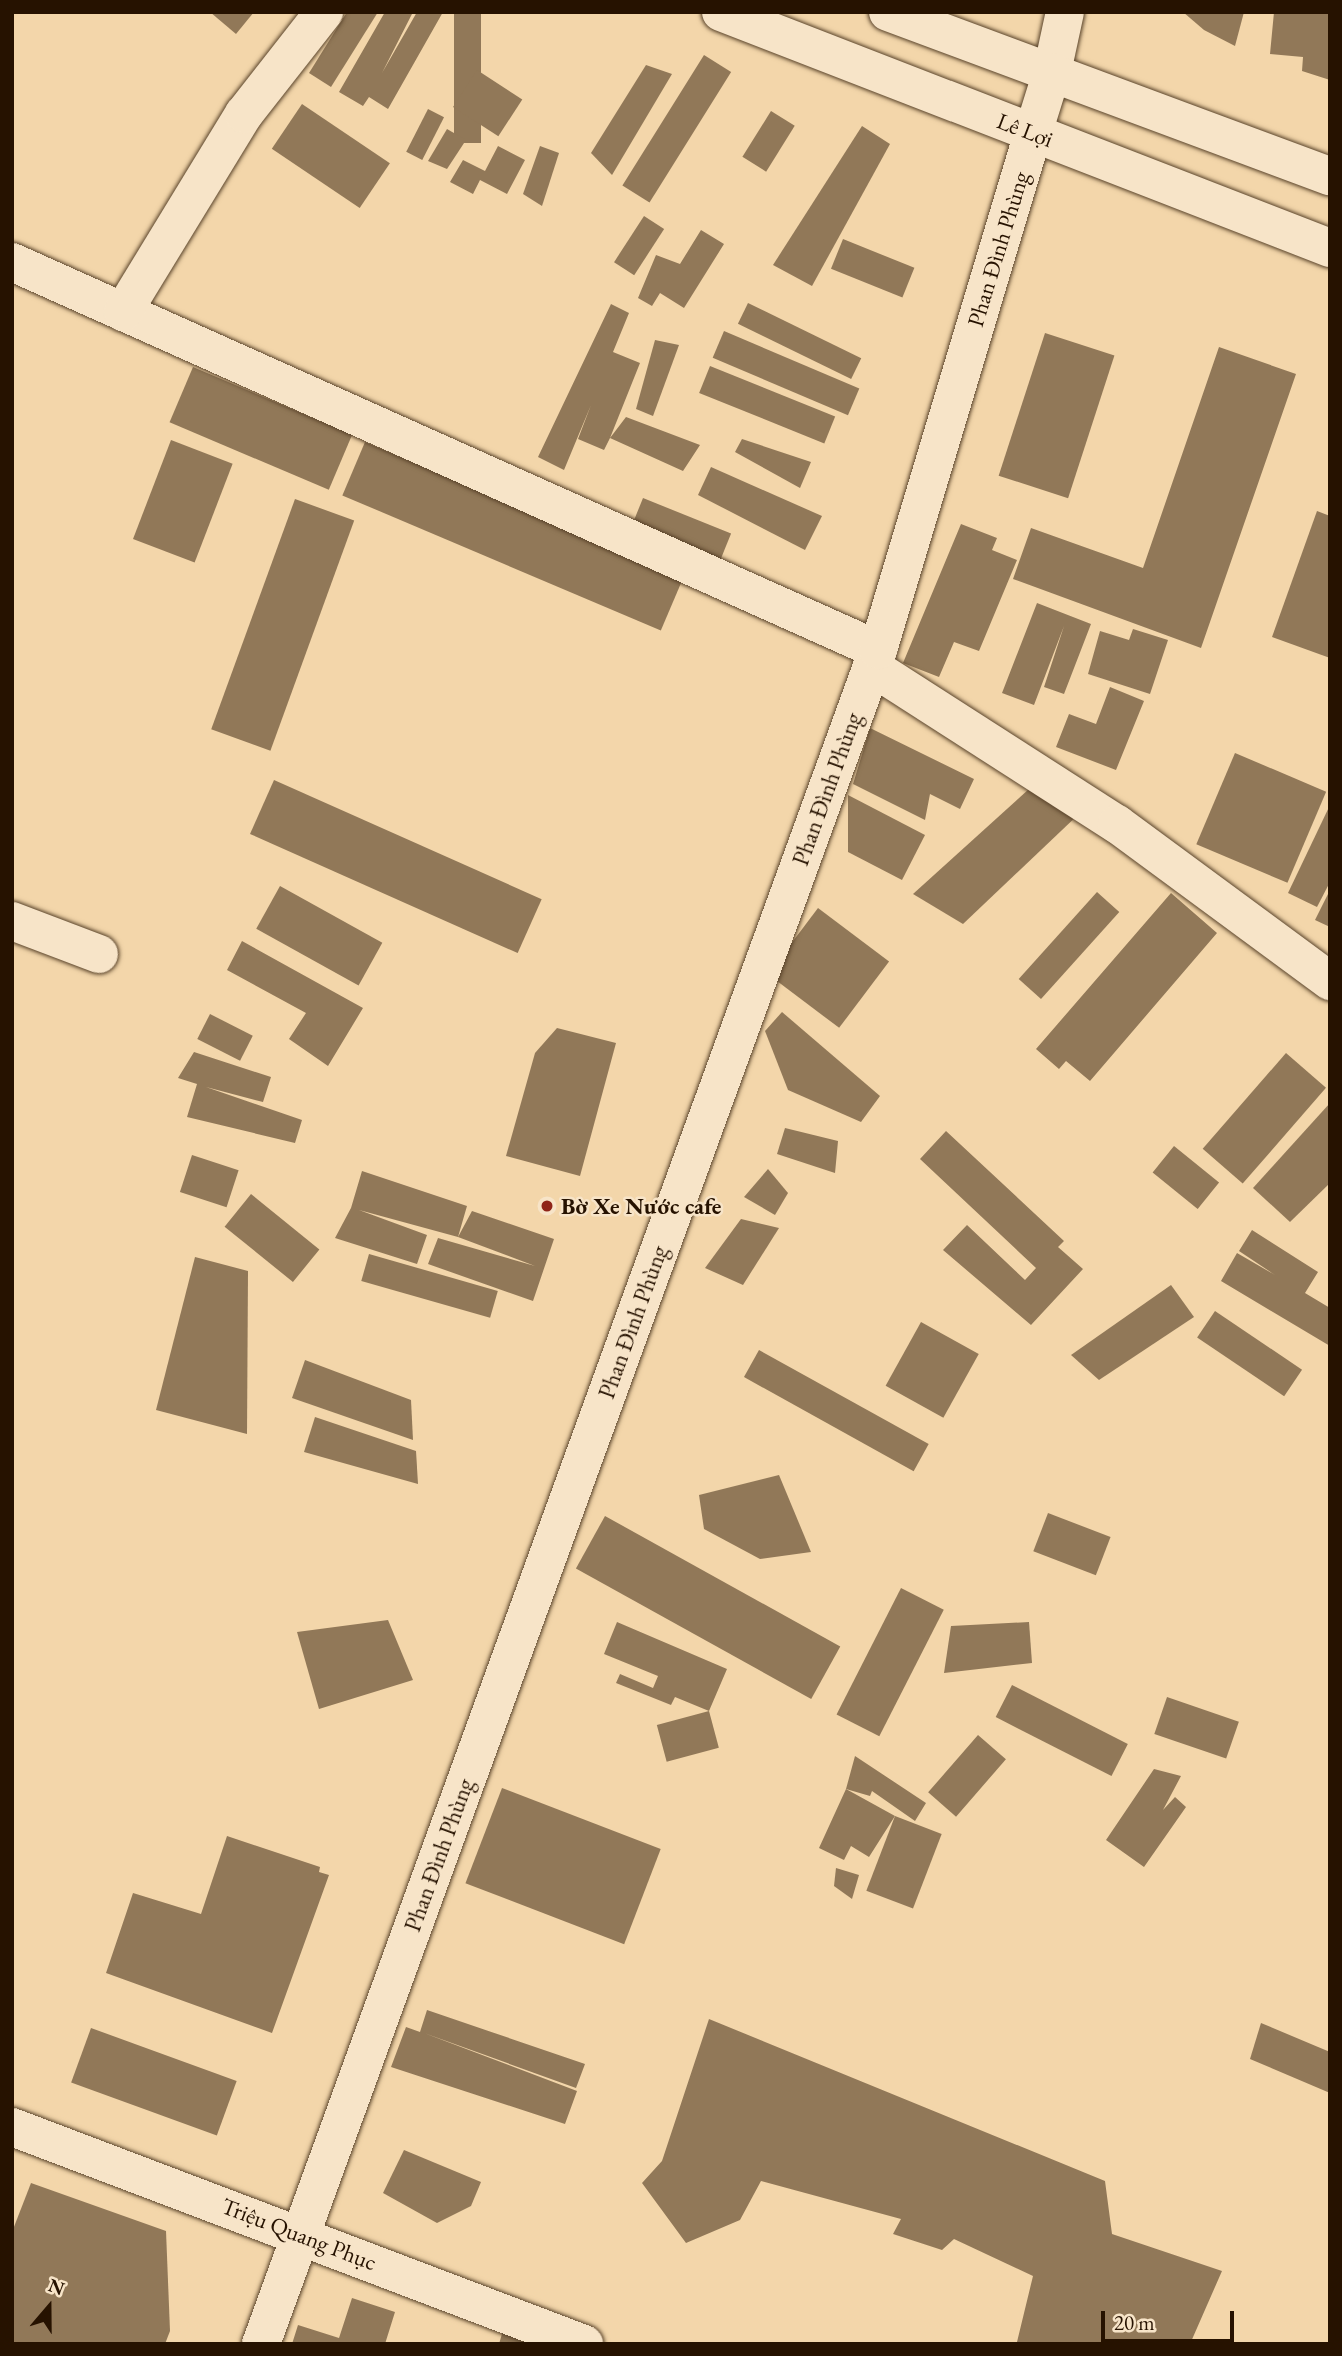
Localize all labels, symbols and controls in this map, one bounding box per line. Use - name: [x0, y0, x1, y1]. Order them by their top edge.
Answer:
- street label: Lê Lợi: [993, 107, 1057, 153]
- street label: Phan Đình Phùng: [961, 168, 1035, 330]
- street label: Phan Đình Phùng: [787, 709, 867, 869]
- place label: Bờ Xe Nước cafe: [561, 1192, 721, 1220]
- marker: Bờ Xe Nước cafe: [539, 1198, 555, 1214]
- street label: Phan Đình Phùng: [593, 1242, 673, 1402]
- street label: Phan Đình Phùng: [399, 1775, 479, 1935]
- street label: Triệu Quang Phục: [218, 2192, 380, 2276]
- north arrow: [14, 2272, 84, 2342]
- text: N: [45, 2272, 68, 2301]
- scale bar: [1104, 2296, 1237, 2340]
- text: 20 m: [1114, 2309, 1155, 2336]

